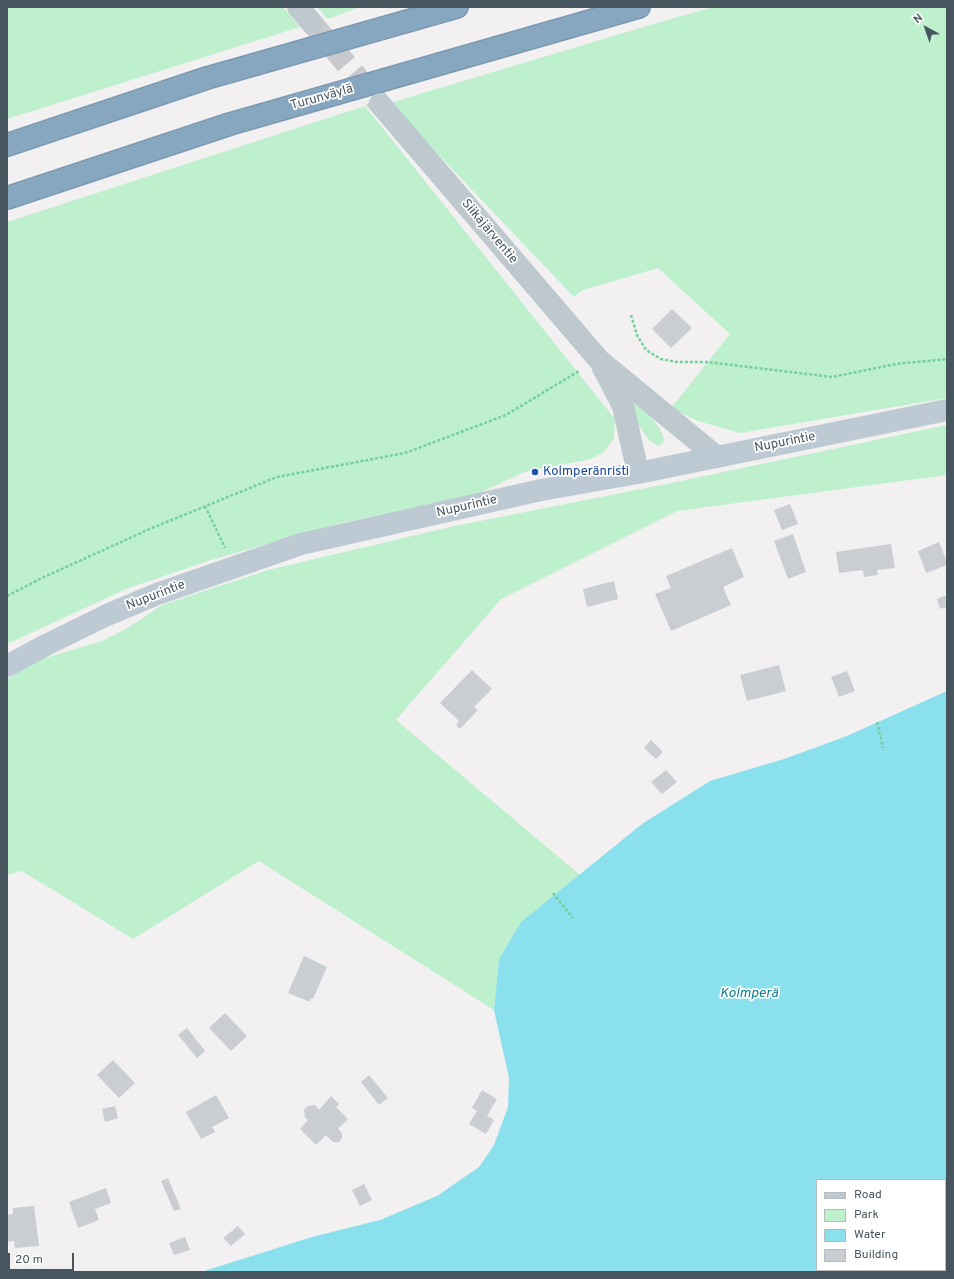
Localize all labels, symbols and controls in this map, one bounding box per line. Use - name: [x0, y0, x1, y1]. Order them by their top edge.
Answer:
- north arrow: [906, 8, 946, 48]
- text: N: [911, 11, 926, 27]
- street label: Turunväylä: [289, 82, 355, 114]
- street label: Siikajärventie: [458, 197, 520, 267]
- street label: Nupurintie: [753, 429, 817, 457]
- place label: Kolmperänristi: [543, 464, 629, 480]
- marker: Kolmperänristi: [530, 467, 540, 477]
- street label: Nupurintie: [435, 492, 499, 522]
- street label: Nupurintie: [124, 578, 188, 614]
- water label: Kolmperä: [720, 986, 778, 1002]
- legend: [816, 1179, 946, 1271]
- text: Road: [854, 1187, 882, 1203]
- text: Park: [854, 1207, 879, 1223]
- text: Water: [854, 1227, 886, 1243]
- scale bar: [10, 1245, 76, 1271]
- text: Building: [854, 1247, 898, 1263]
- text: 20 m: [15, 1252, 43, 1268]

